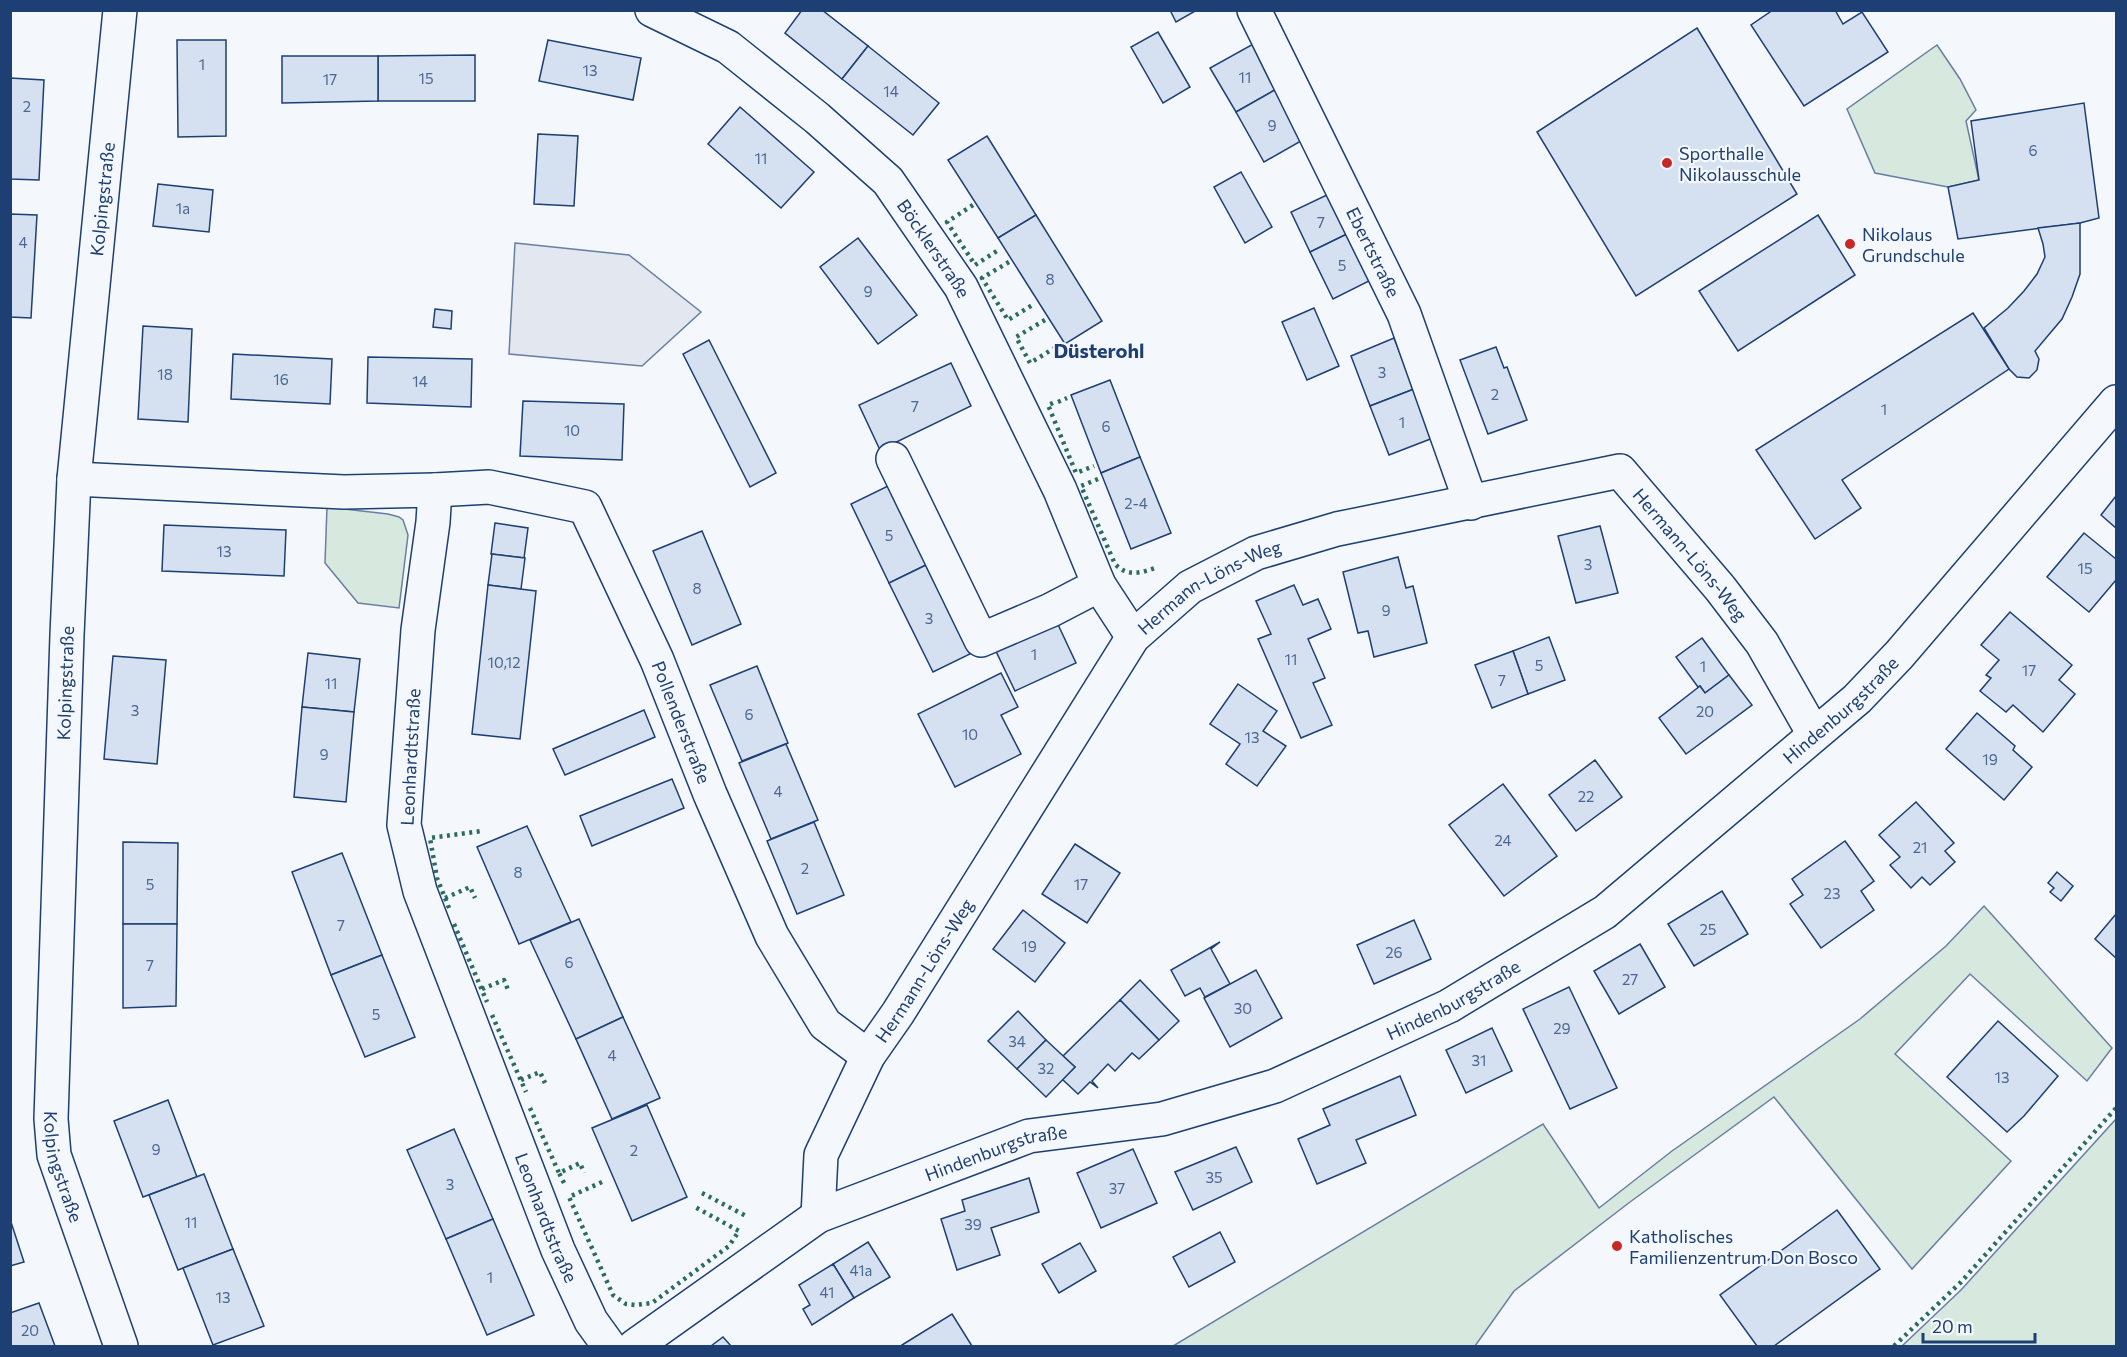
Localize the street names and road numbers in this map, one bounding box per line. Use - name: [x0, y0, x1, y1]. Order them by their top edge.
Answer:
- street label: Kolpingstraße: [85, 141, 119, 257]
- street label: Böcklerstraße: [893, 195, 975, 301]
- street label: Ebertstraße: [1342, 203, 1405, 301]
- street label: Hermann-Löns-Weg: [1628, 484, 1752, 625]
- street label: Hermann-Löns-Weg: [1133, 535, 1284, 639]
- street label: Kolpingstraße: [52, 625, 78, 741]
- street label: Hindenburgstraße: [1778, 652, 1903, 768]
- street label: Pollenderstraße: [647, 658, 716, 787]
- street label: Leonhardtstraße: [395, 688, 425, 826]
- street label: Hermann-Löns-Weg: [870, 894, 978, 1047]
- street label: Hindenburgstraße: [1383, 955, 1524, 1044]
- street label: Kolpingstraße: [40, 1111, 88, 1225]
- street label: Hindenburgstraße: [922, 1120, 1068, 1185]
- street label: Leonhardtstraße: [511, 1150, 582, 1286]

